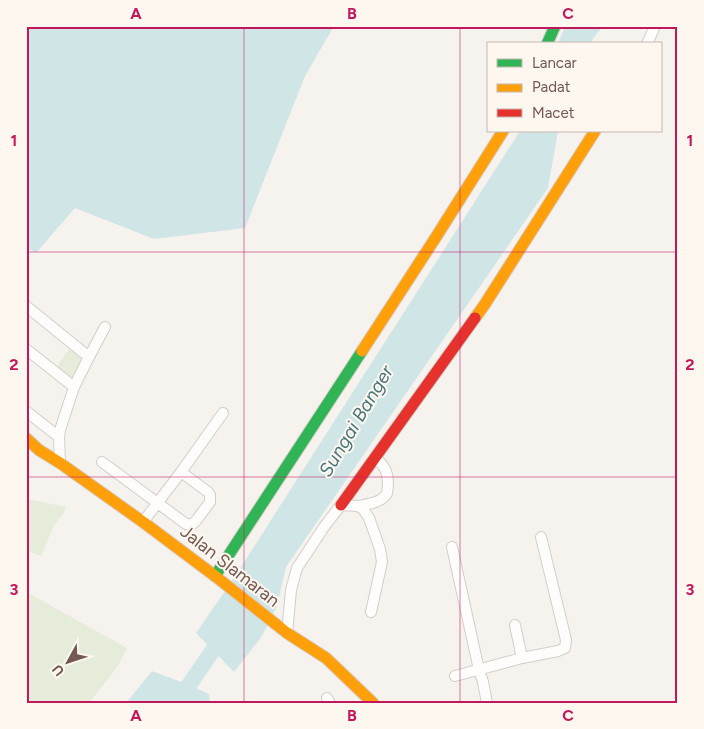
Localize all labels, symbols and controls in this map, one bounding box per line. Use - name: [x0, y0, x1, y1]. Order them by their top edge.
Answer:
- text: A: [130, 4, 142, 23]
- text: B: [347, 4, 357, 23]
- text: C: [562, 4, 574, 23]
- legend: [487, 42, 662, 132]
- text: Lancar: [532, 54, 577, 72]
- text: Padat: [532, 78, 571, 96]
- text: Macet: [532, 104, 575, 122]
- text: 1: [11, 131, 17, 150]
- text: 1: [687, 131, 693, 150]
- text: 2: [9, 355, 19, 374]
- text: 2: [685, 355, 695, 374]
- water label: Sungai Banger: [314, 361, 398, 481]
- street label: Jalan Slamaran: [176, 520, 284, 612]
- text: 3: [10, 580, 19, 599]
- text: 3: [686, 580, 695, 599]
- north arrow: [42, 636, 92, 686]
- text: U: [49, 661, 68, 679]
- text: A: [130, 706, 142, 725]
- text: B: [347, 706, 357, 725]
- text: C: [562, 706, 574, 725]

